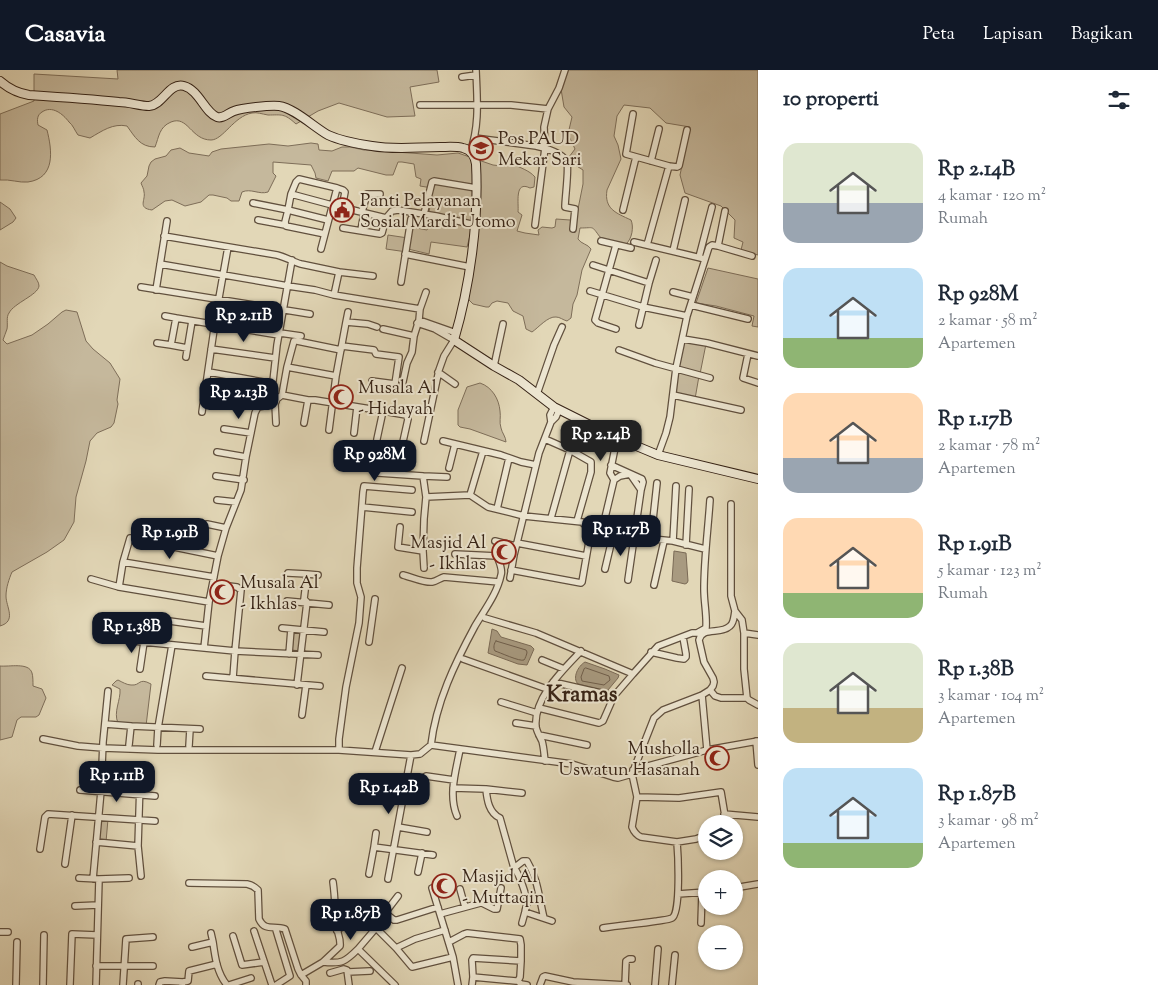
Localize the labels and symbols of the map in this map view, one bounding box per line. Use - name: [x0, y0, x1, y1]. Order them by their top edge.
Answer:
- place label: Pos PAUD Mekar Sari: [498, 127, 582, 174]
- school or university icon: Pos PAUD Mekar Sari: [468, 135, 494, 161]
- place label: Panti Pelayanan Sosial Mardi Utomo: [360, 189, 516, 236]
- public building icon: Panti Pelayanan Sosial Mardi Utomo: [329, 197, 355, 223]
- pin: Rp 2.11B: [192, 300, 296, 343]
- place label: Musala Al - Hidayah: [358, 376, 437, 423]
- pin: Rp 2.13B: [187, 378, 291, 420]
- mosque icon: Musala Al - Hidayah: [328, 384, 354, 410]
- pin: Rp 2.14B: [549, 420, 653, 462]
- pin: Rp 928M: [329, 440, 421, 482]
- pin: Rp 1.17B: [569, 514, 673, 557]
- pin: Rp 1.91B: [118, 518, 222, 560]
- place label: Masjid Al - Ikhlas: [410, 531, 486, 578]
- mosque icon: Masjid Al - Ikhlas: [491, 539, 517, 565]
- place label: Musala Al - Ikhlas: [240, 571, 319, 618]
- mosque icon: Musala Al - Ikhlas: [209, 579, 235, 605]
- pin: Rp 1.38B: [80, 612, 184, 654]
- district label: Kramas: [547, 680, 618, 712]
- place label: Musholla Uswatun Hasanah: [558, 737, 700, 784]
- mosque icon: Musholla Uswatun Hasanah: [704, 745, 730, 771]
- pin: Rp 1.11B: [65, 760, 169, 803]
- pin: Rp 1.42B: [337, 772, 441, 815]
- place label: Masjid Al - Muttaqin: [462, 865, 545, 912]
- mosque icon: Masjid Al - Muttaqin: [431, 873, 457, 899]
- pin: Rp 1.87B: [299, 898, 403, 941]

